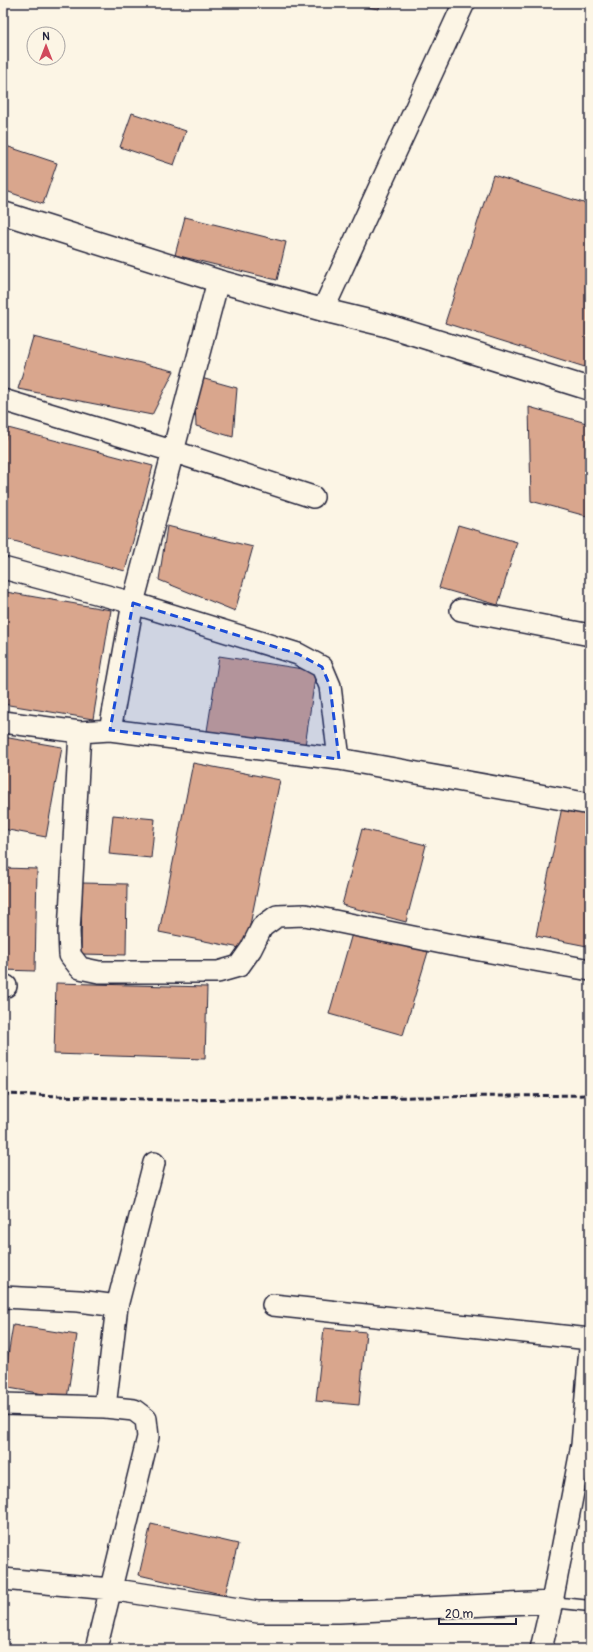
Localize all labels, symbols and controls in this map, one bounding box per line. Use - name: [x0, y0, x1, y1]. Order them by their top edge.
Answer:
- north arrow: [26, 26, 66, 66]
- text: N: [42, 30, 50, 43]
- scale bar: [439, 1600, 516, 1626]
- text: 20 m: [445, 1607, 474, 1622]

